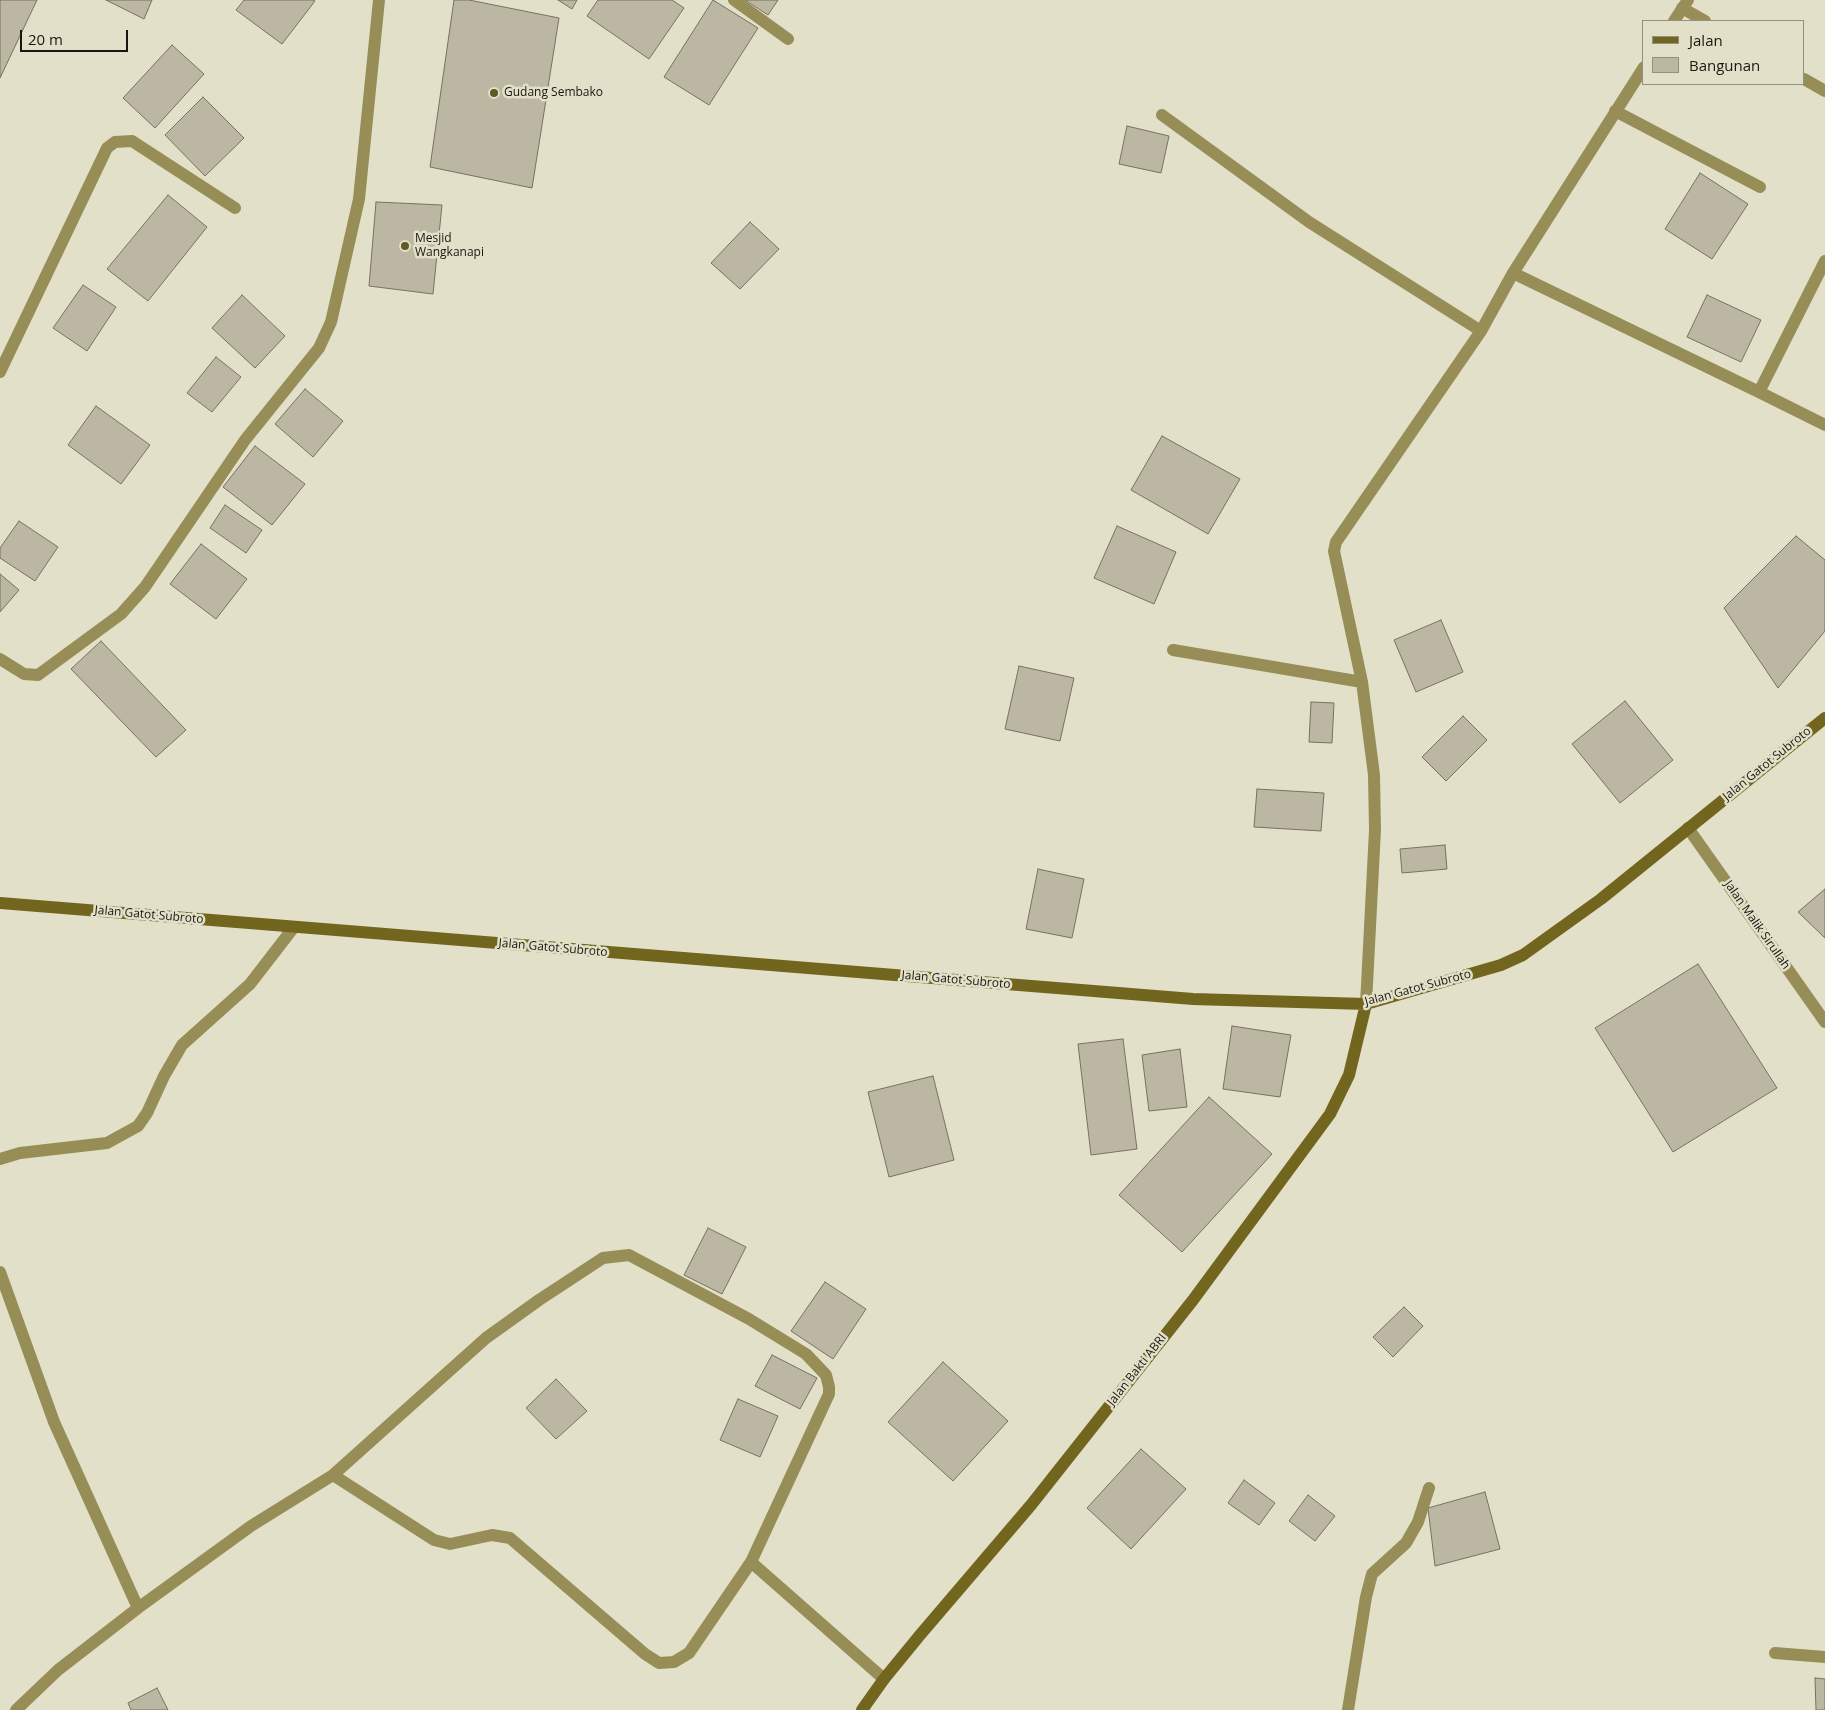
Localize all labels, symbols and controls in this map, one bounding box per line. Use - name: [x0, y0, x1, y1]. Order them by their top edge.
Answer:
- scale bar: [22, 20, 130, 52]
- legend: [1642, 20, 1805, 85]
- text: 20 m: [28, 29, 63, 49]
- text: Jalan: [1689, 30, 1723, 50]
- text: Bangunan: [1689, 55, 1760, 75]
- place label: Gudang Sembako: [504, 86, 603, 100]
- marker: Gudang Sembako: [488, 87, 500, 99]
- place label: Mesjid Wangkanapi: [415, 232, 484, 260]
- marker: Mesjid Wangkanapi: [399, 240, 411, 252]
- street label: Jalan Gatot Subroto: [1720, 724, 1814, 804]
- street label: Jalan Malik Sirullah: [1721, 878, 1793, 972]
- street label: Jalan Gatot Subroto: [94, 903, 204, 927]
- street label: Jalan Gatot Subroto: [498, 936, 608, 960]
- street label: Jalan Gatot Subroto: [1363, 967, 1473, 1009]
- street label: Jalan Gatot Subroto: [901, 968, 1011, 992]
- street label: Jalan Bakti ABRI: [1104, 1331, 1170, 1409]

